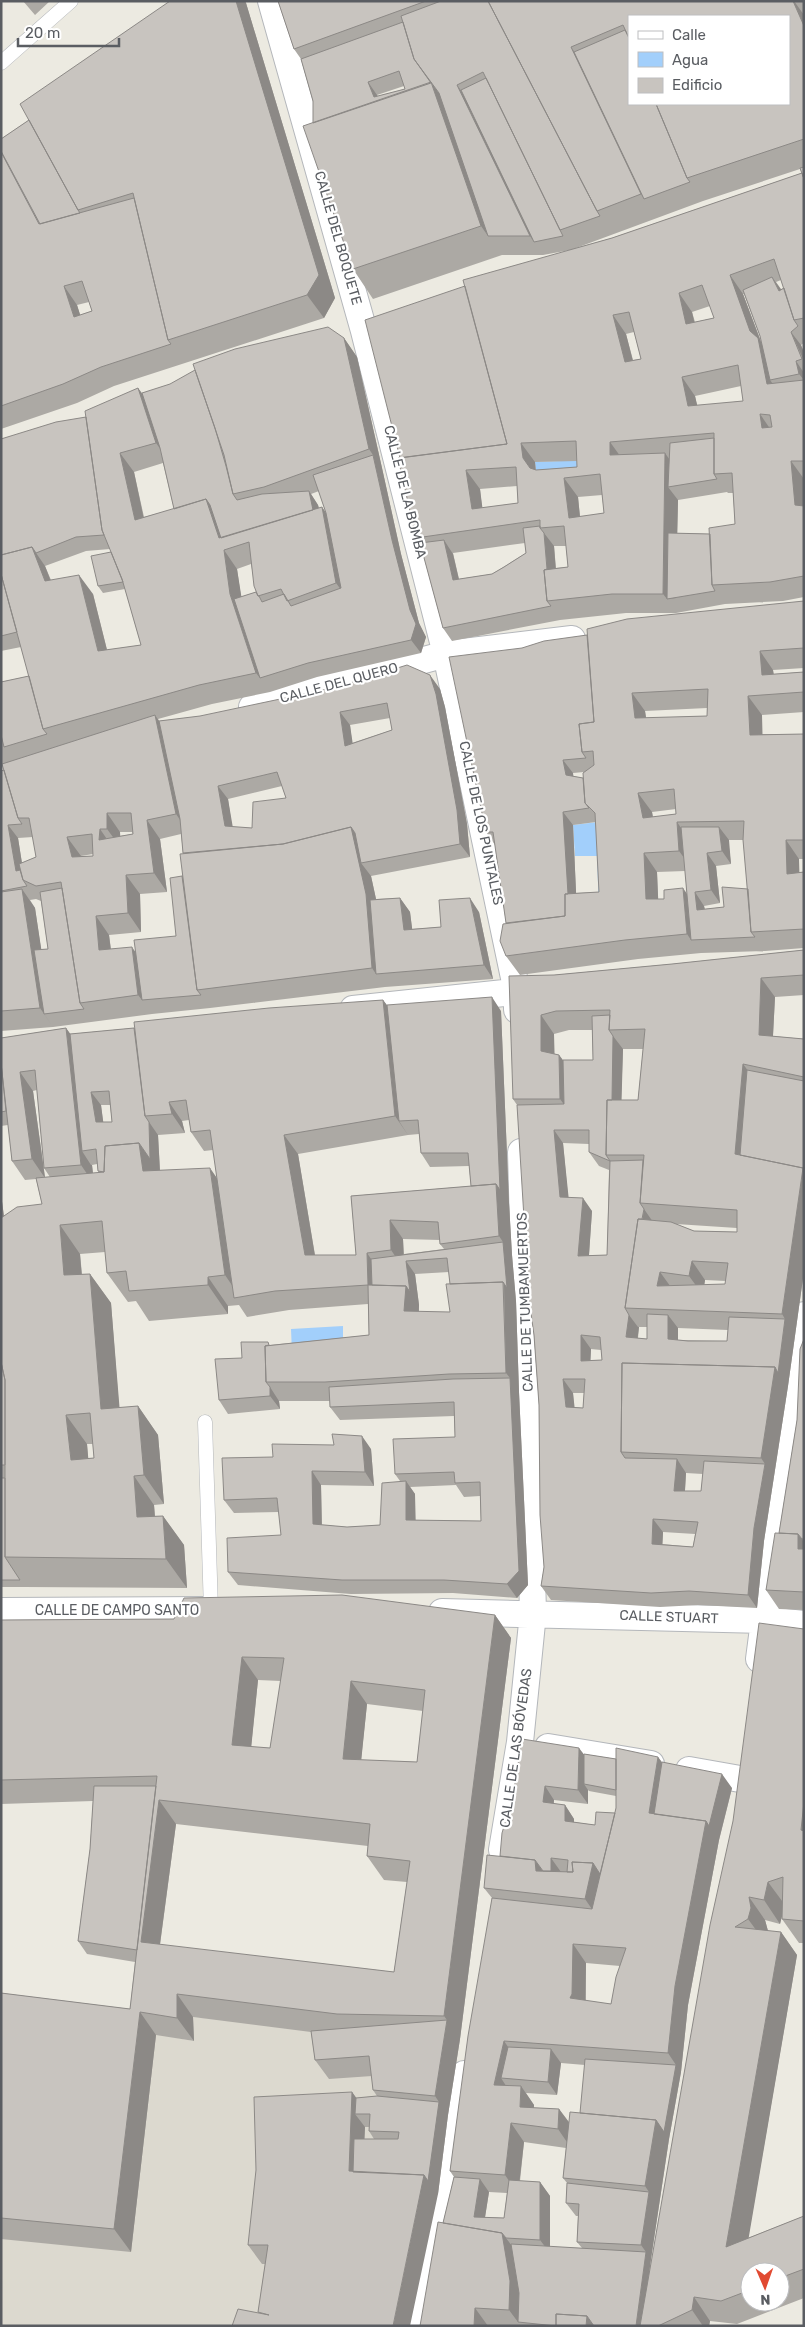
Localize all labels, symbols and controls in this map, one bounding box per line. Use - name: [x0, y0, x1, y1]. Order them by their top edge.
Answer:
- scale bar: [18, 15, 119, 47]
- legend: [628, 15, 790, 105]
- text: 20 m: [25, 24, 60, 42]
- text: Calle: [672, 26, 706, 44]
- text: Agua: [672, 51, 708, 69]
- text: Edificio: [672, 76, 722, 94]
- street label: CALLE DEL BOQUETE: [311, 169, 365, 307]
- street label: CALLE DE LA BOMBA: [380, 424, 430, 561]
- street label: CALLE DEL QUERO: [278, 659, 400, 707]
- street label: CALLE DE LOS PUNTALES: [455, 739, 507, 907]
- street label: CALLE DE TUMBAMUERTOS: [513, 1212, 537, 1392]
- street label: CALLE DE CAMPO SANTO: [35, 1602, 199, 1619]
- street label: CALLE STUART: [619, 1607, 719, 1627]
- street label: CALLE DE LAS BÓVEDAS: [495, 1667, 536, 1829]
- north arrow: [740, 2262, 790, 2312]
- text: N: [760, 2291, 771, 2308]

